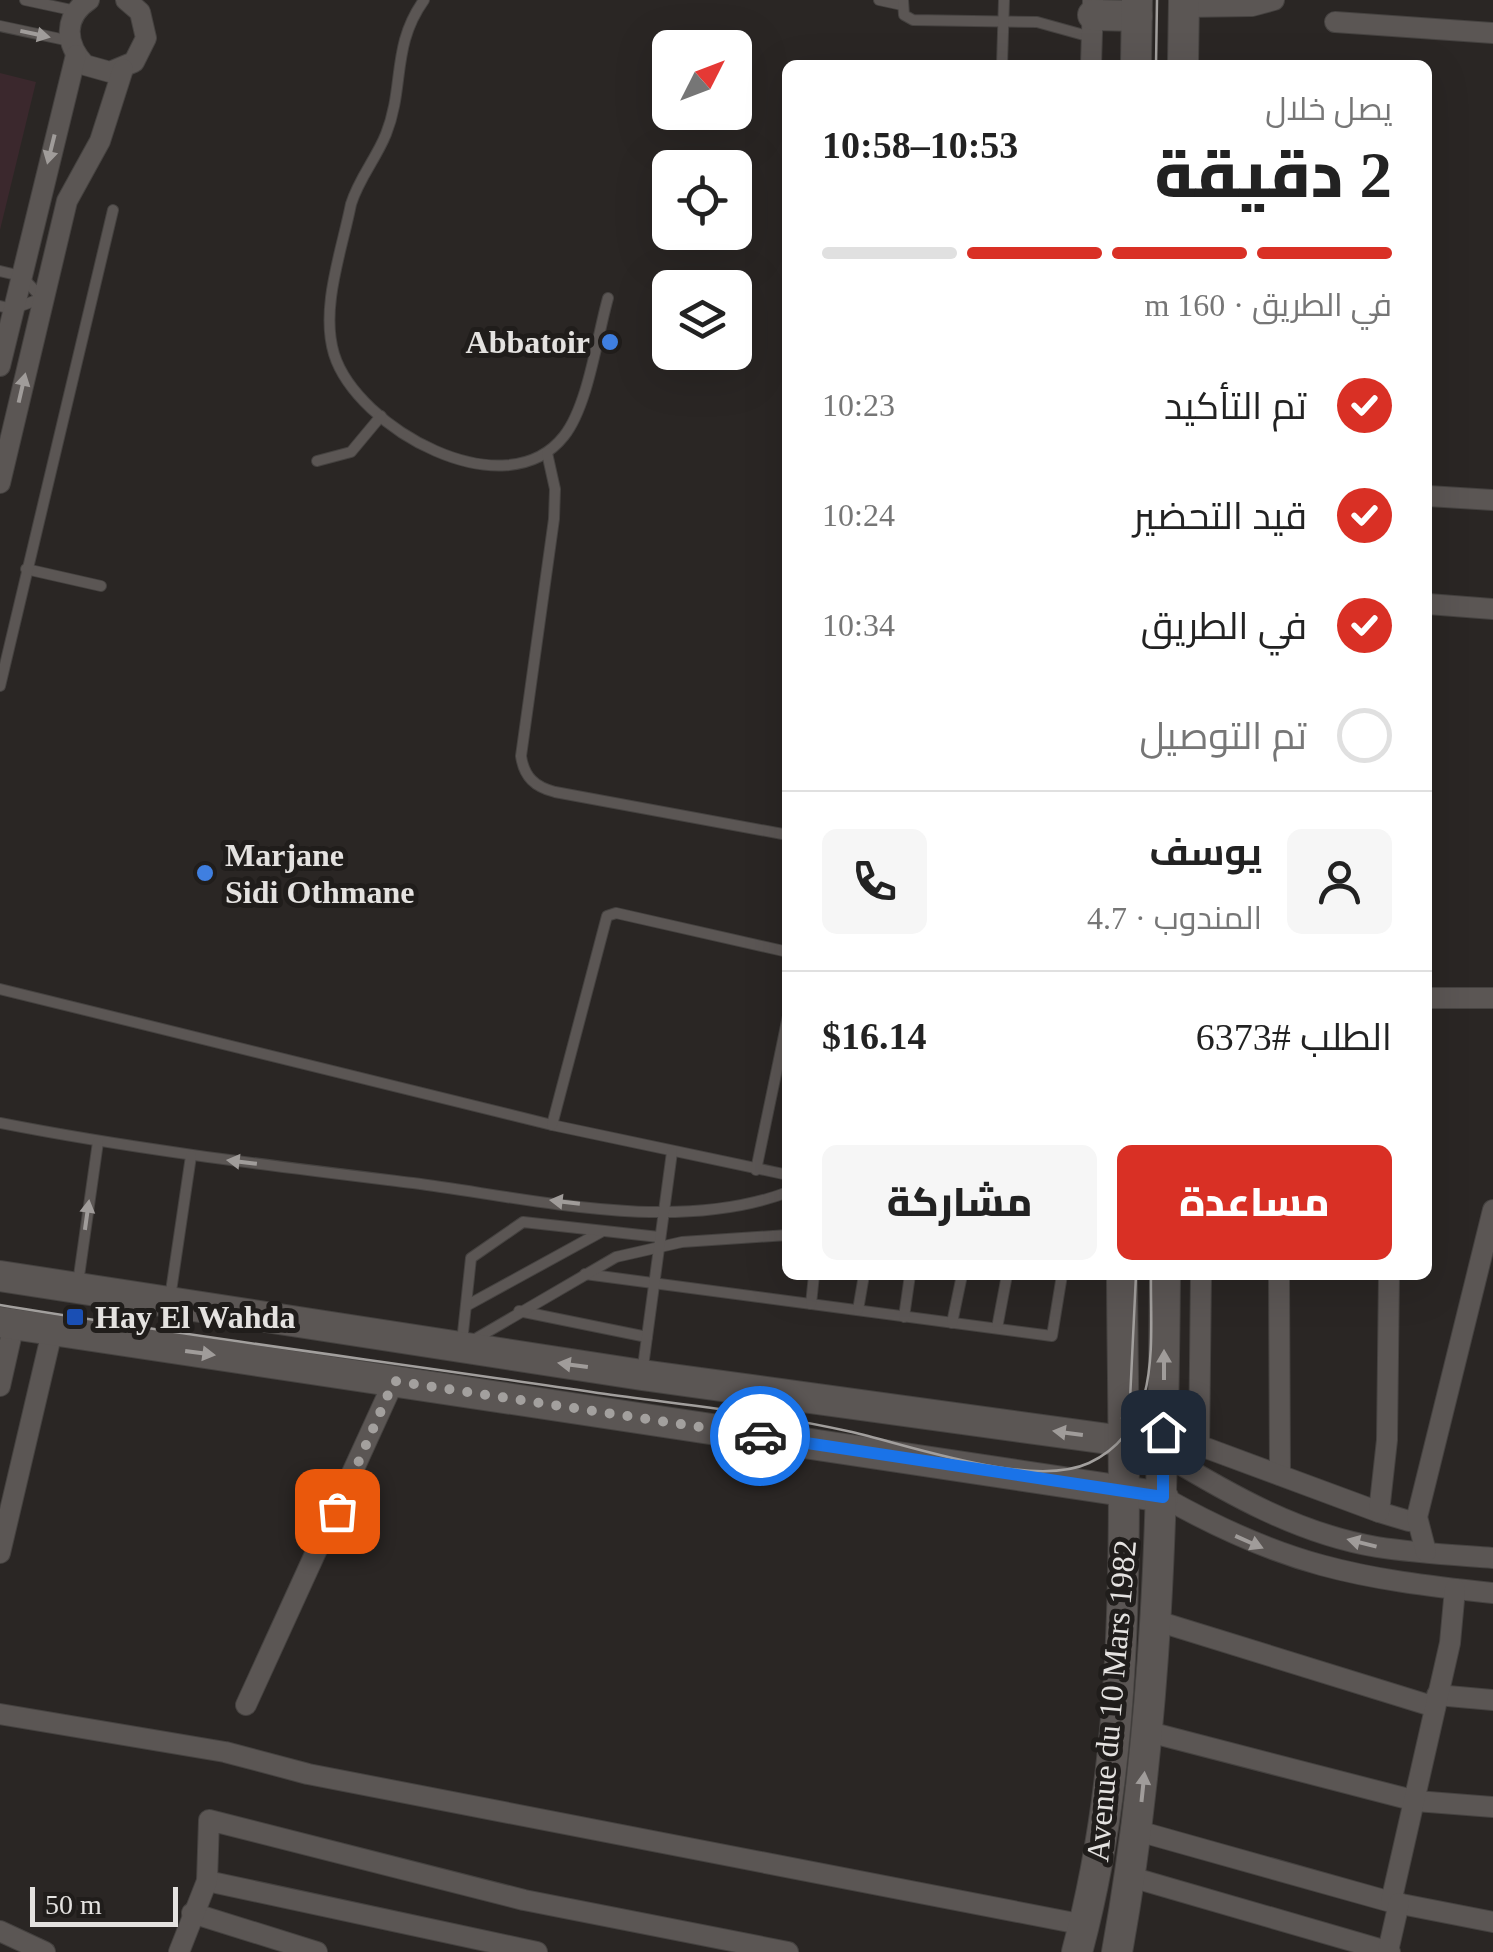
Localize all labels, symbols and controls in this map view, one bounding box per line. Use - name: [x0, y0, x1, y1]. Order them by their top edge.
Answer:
- one-way arrow: [20, 26, 51, 42]
- north arrow: [652, 30, 752, 130]
- map controls: [652, 30, 752, 370]
- text: يصل خلال: [1265, 91, 1392, 127]
- text: 10:53–10:58: [822, 124, 1018, 166]
- one-way arrow: [43, 134, 58, 165]
- text: 2 دقيقة: [1154, 139, 1392, 211]
- button: locate: [652, 150, 752, 250]
- button: layers: [652, 270, 752, 370]
- text: في الطريق · 160 m: [1144, 287, 1392, 323]
- place label: Abbatoir: [466, 324, 590, 360]
- marker: Abbatoir: [599, 331, 621, 353]
- one-way arrow: [15, 372, 30, 403]
- icon: check: [1337, 378, 1392, 433]
- text: تم التأكيد: [1164, 385, 1307, 427]
- text: 10:23: [822, 387, 895, 423]
- icon: check: [1337, 488, 1392, 543]
- text: قيد التحضير: [1133, 495, 1307, 537]
- text: 10:24: [822, 497, 895, 533]
- icon: check: [1337, 598, 1392, 653]
- text: في الطريق: [1141, 605, 1307, 647]
- text: 10:34: [822, 607, 895, 643]
- text: تم التوصيل: [1140, 715, 1307, 757]
- button: phone: [822, 829, 927, 934]
- button: person: [1287, 829, 1392, 934]
- text: يوسف: [1149, 831, 1262, 873]
- place label: Marjane Sidi Othmane: [225, 837, 414, 910]
- marker: Marjane Sidi Othmane: [194, 862, 216, 884]
- text: المندوب · 4.7: [1087, 900, 1262, 936]
- text: $16.14: [822, 1015, 927, 1057]
- text: الطلب #6373: [1196, 1016, 1392, 1058]
- button: مشاركة: [822, 1145, 1097, 1260]
- button: مساعدة: [1117, 1145, 1392, 1260]
- one-way arrow: [226, 1154, 258, 1170]
- one-way arrow: [548, 1194, 580, 1210]
- one-way arrow: [80, 1199, 96, 1231]
- place label: Hay El Wahda: [95, 1299, 295, 1335]
- marker: Hay El Wahda: [64, 1306, 86, 1328]
- one-way arrow: [185, 1345, 216, 1361]
- one-way arrow: [1156, 1348, 1172, 1380]
- one-way arrow: [557, 1356, 588, 1372]
- courier: [710, 1386, 810, 1486]
- pin: [1121, 1390, 1206, 1475]
- icon: home: [1136, 1405, 1191, 1460]
- icon: car: [733, 1409, 788, 1464]
- one-way arrow: [1052, 1425, 1083, 1441]
- pin: [295, 1469, 380, 1554]
- icon: bag: [310, 1484, 365, 1539]
- one-way arrow: [1235, 1534, 1264, 1551]
- one-way arrow: [1346, 1535, 1377, 1550]
- street label: Avenue du 10 Mars 1982: [1079, 1539, 1143, 1863]
- one-way arrow: [1136, 1770, 1152, 1802]
- scale bar: [30, 1882, 178, 1926]
- text: 50 m: [45, 1889, 102, 1920]

